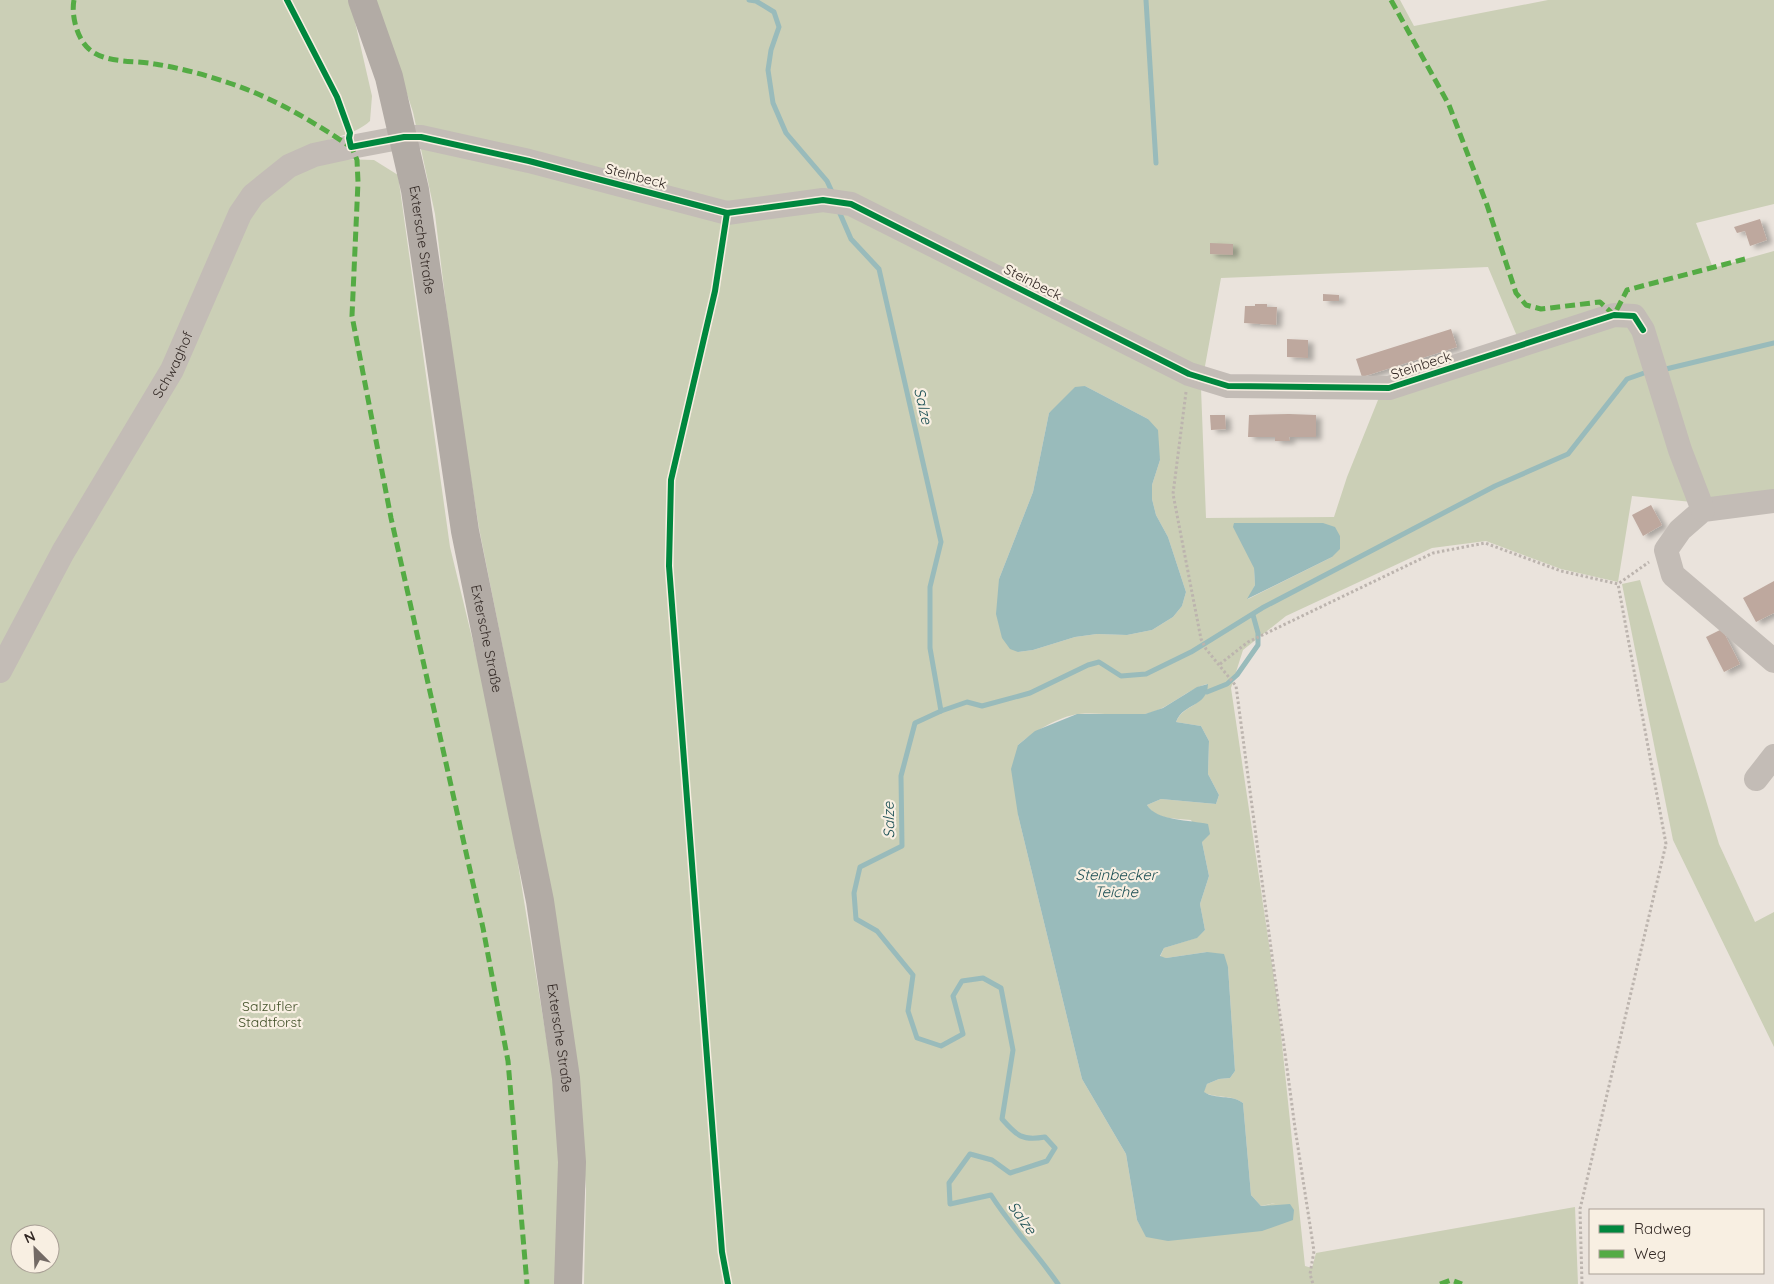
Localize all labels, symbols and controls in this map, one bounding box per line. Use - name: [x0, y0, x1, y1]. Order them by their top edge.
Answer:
- street label: Steinbeck: [603, 159, 669, 193]
- street label: Extersche Straße: [405, 184, 439, 296]
- street label: Steinbeck: [1001, 260, 1065, 304]
- street label: Schwaghof: [148, 328, 197, 401]
- street label: Steinbeck: [1388, 347, 1454, 383]
- water label: Salze: [910, 386, 937, 426]
- street label: Extersche Straße: [467, 583, 507, 694]
- water label: Salze: [879, 801, 898, 838]
- water label: Steinbecker Teiche: [1075, 865, 1159, 901]
- street label: Extersche Straße: [543, 982, 576, 1093]
- park label: Salzufler Stadtforst: [238, 997, 302, 1031]
- water label: Salze: [1004, 1197, 1041, 1238]
- legend: [1589, 1209, 1764, 1274]
- text: Radweg: [1634, 1219, 1691, 1238]
- north arrow: [10, 1224, 60, 1274]
- text: N: [21, 1227, 38, 1247]
- text: Weg: [1634, 1244, 1666, 1263]

